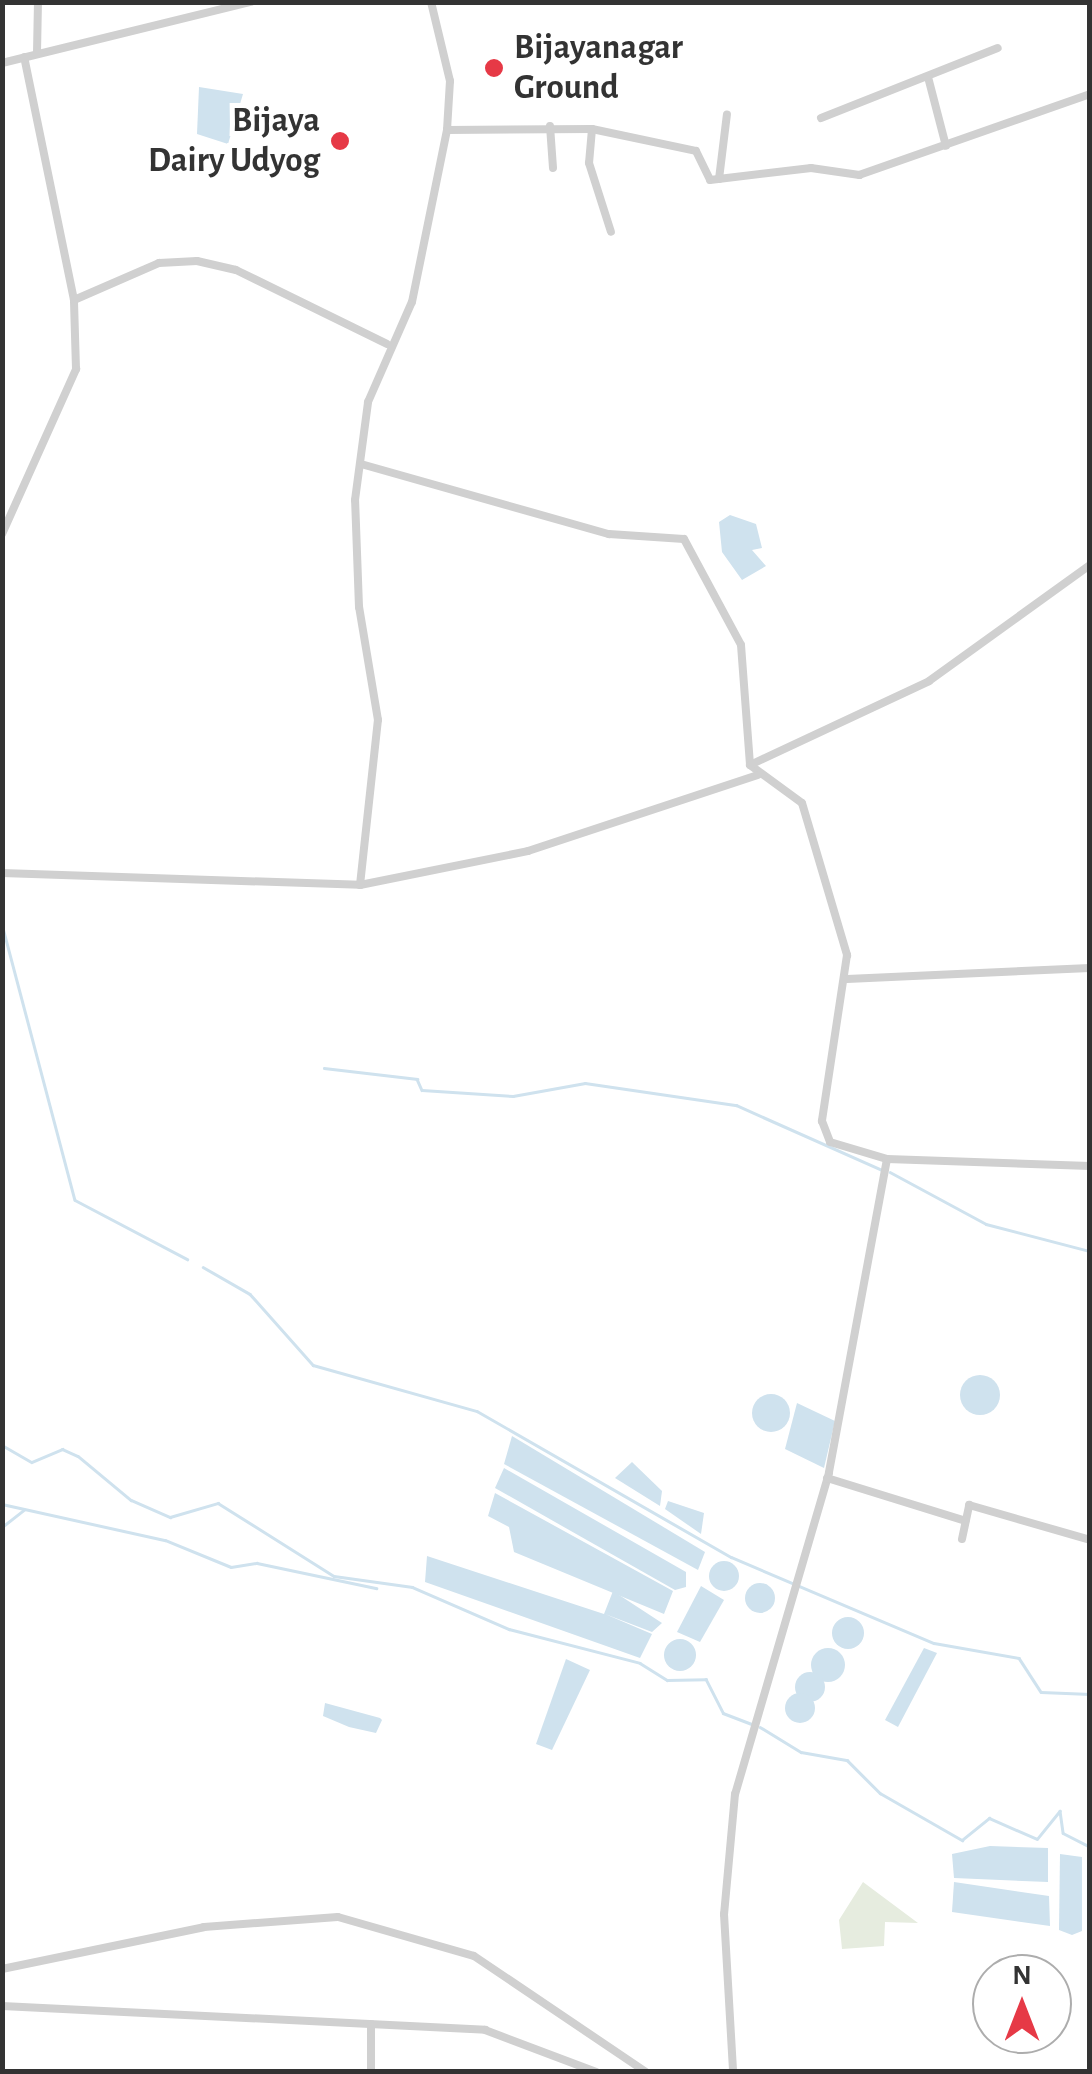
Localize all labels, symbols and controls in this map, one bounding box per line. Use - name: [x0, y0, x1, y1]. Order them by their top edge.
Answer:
- place label: Bijayanagar Ground: [514, 27, 683, 109]
- marker: Bijayanagar Ground: [483, 57, 505, 79]
- place label: Bijaya Dairy Udyog: [148, 100, 320, 182]
- marker: Bijaya Dairy Udyog: [329, 130, 351, 152]
- north arrow: [972, 1954, 1072, 2054]
- text: N: [1012, 1962, 1032, 1990]

